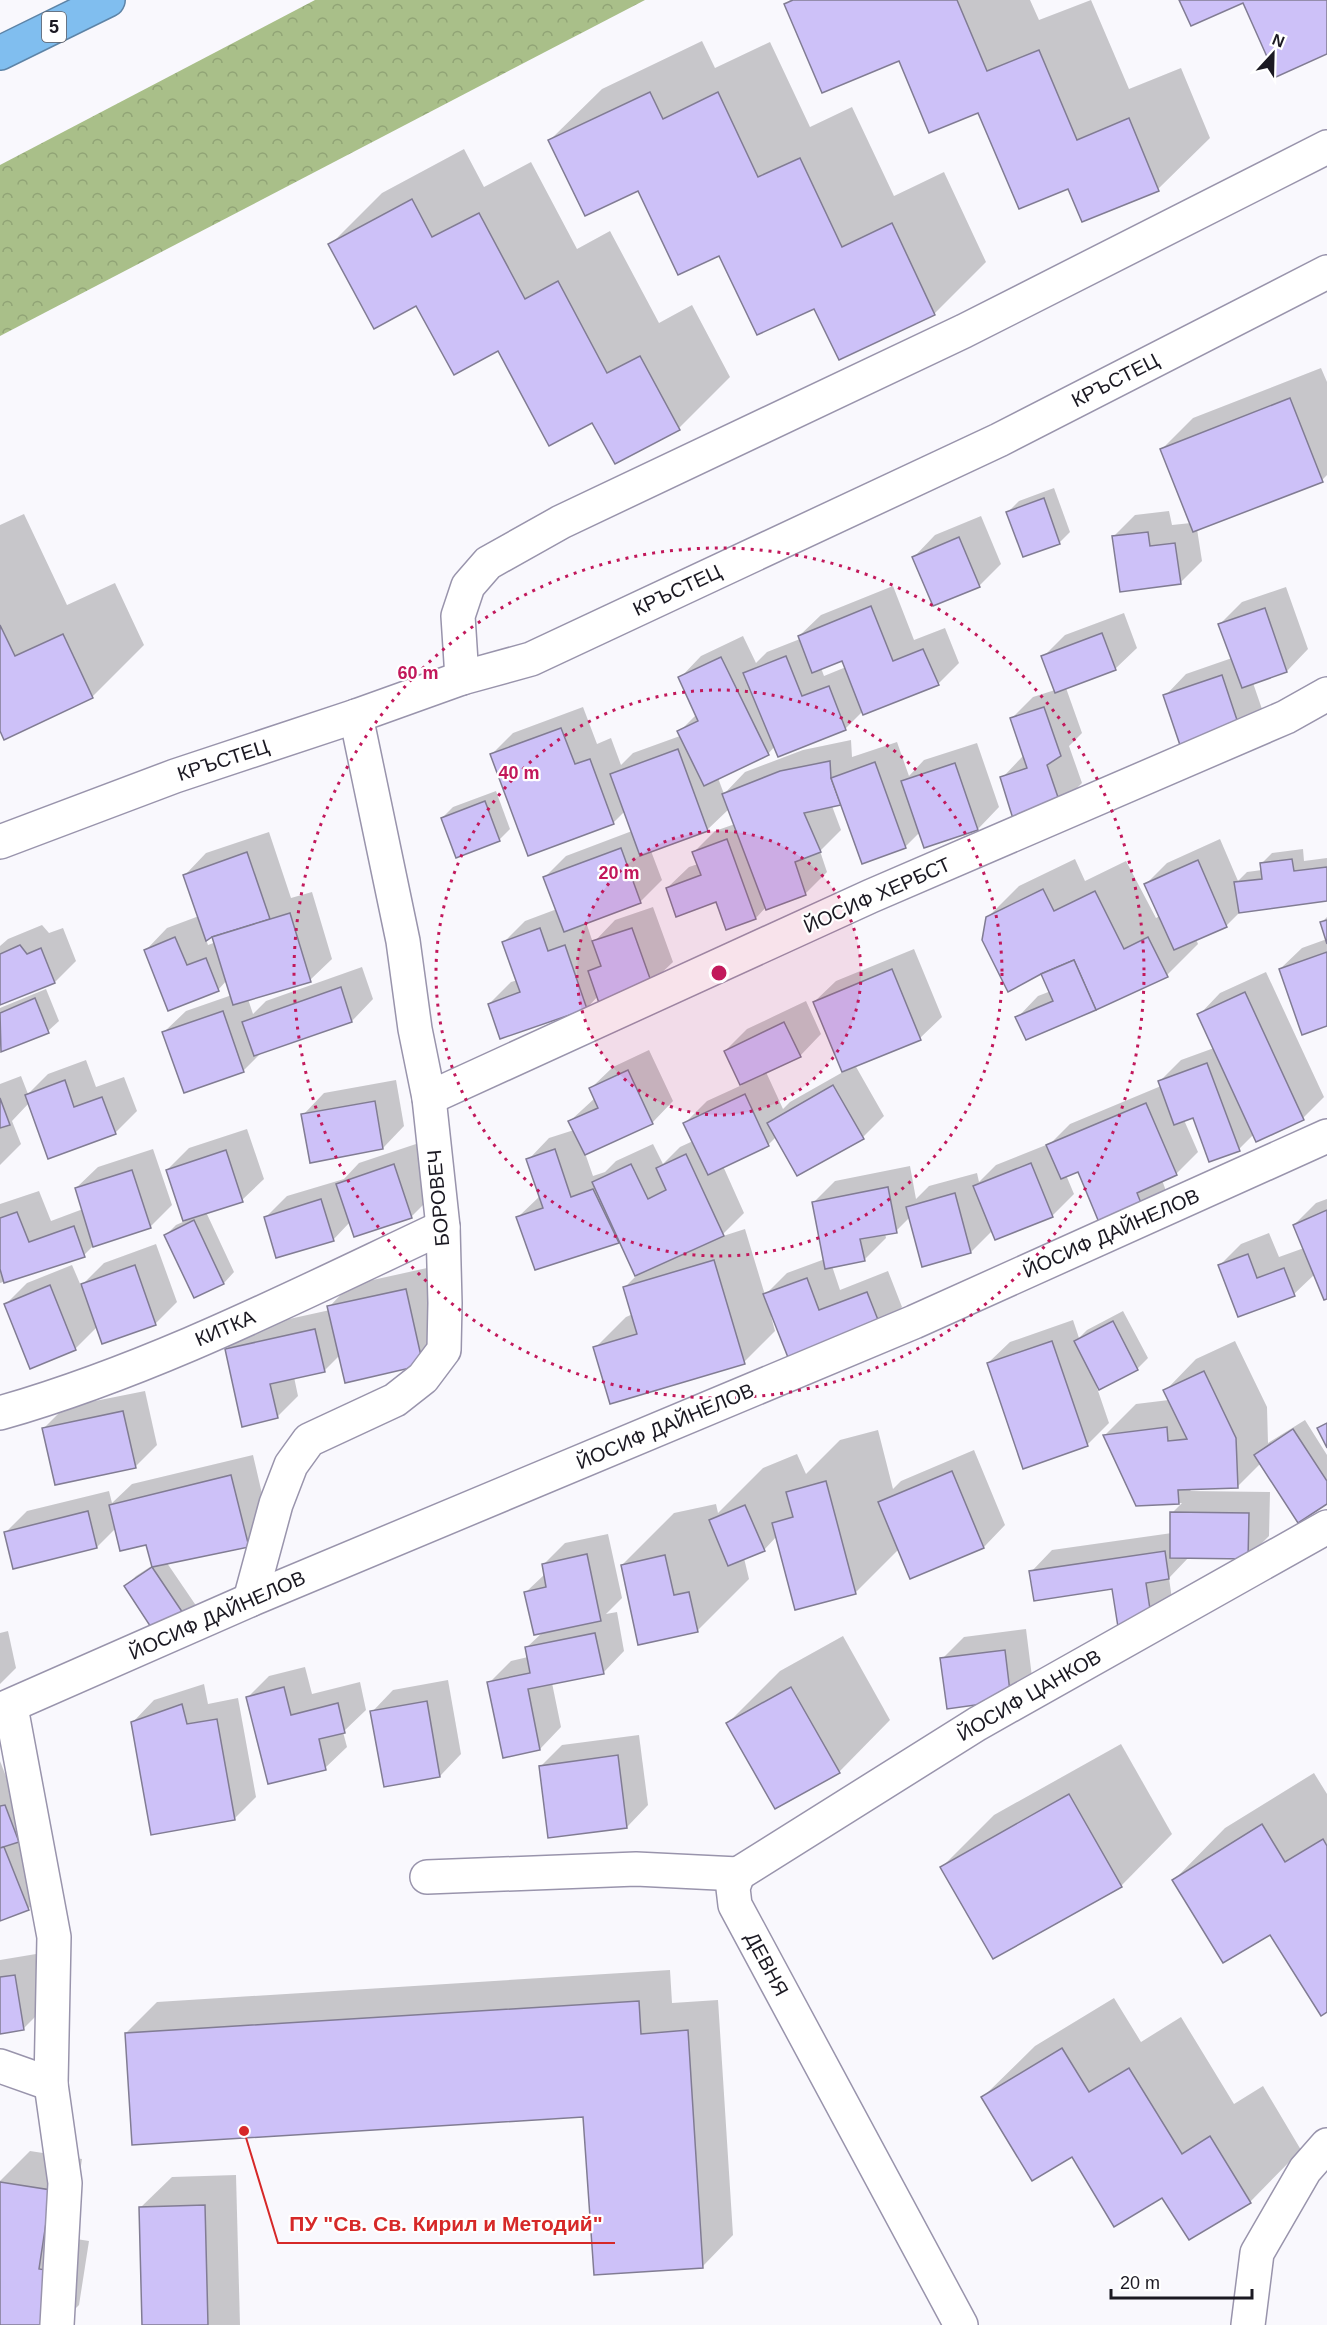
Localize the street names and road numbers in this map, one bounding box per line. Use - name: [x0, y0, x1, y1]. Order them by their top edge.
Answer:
- road number: 5: [42, 12, 66, 42]
- street label: КРЪСТЕЦ: [1068, 349, 1162, 411]
- street label: КРЪСТЕЦ: [629, 560, 725, 620]
- street label: КРЪСТЕЦ: [174, 735, 272, 785]
- street label: ЙОСИФ ХЕРБСТ: [800, 852, 954, 937]
- street label: БОРОВЕЧ: [423, 1149, 453, 1247]
- street label: ЙОСИФ ДАЙНЕЛОВ: [1019, 1183, 1203, 1282]
- street label: КИТКА: [192, 1305, 259, 1350]
- street label: ЙОСИФ ДАЙНЕЛОВ: [573, 1378, 757, 1473]
- street label: ЙОСИФ ДАЙНЕЛОВ: [125, 1565, 309, 1664]
- street label: ЙОСИФ ЦАНКОВ: [953, 1644, 1105, 1745]
- street label: ДЕВНЯ: [741, 1928, 793, 2000]

